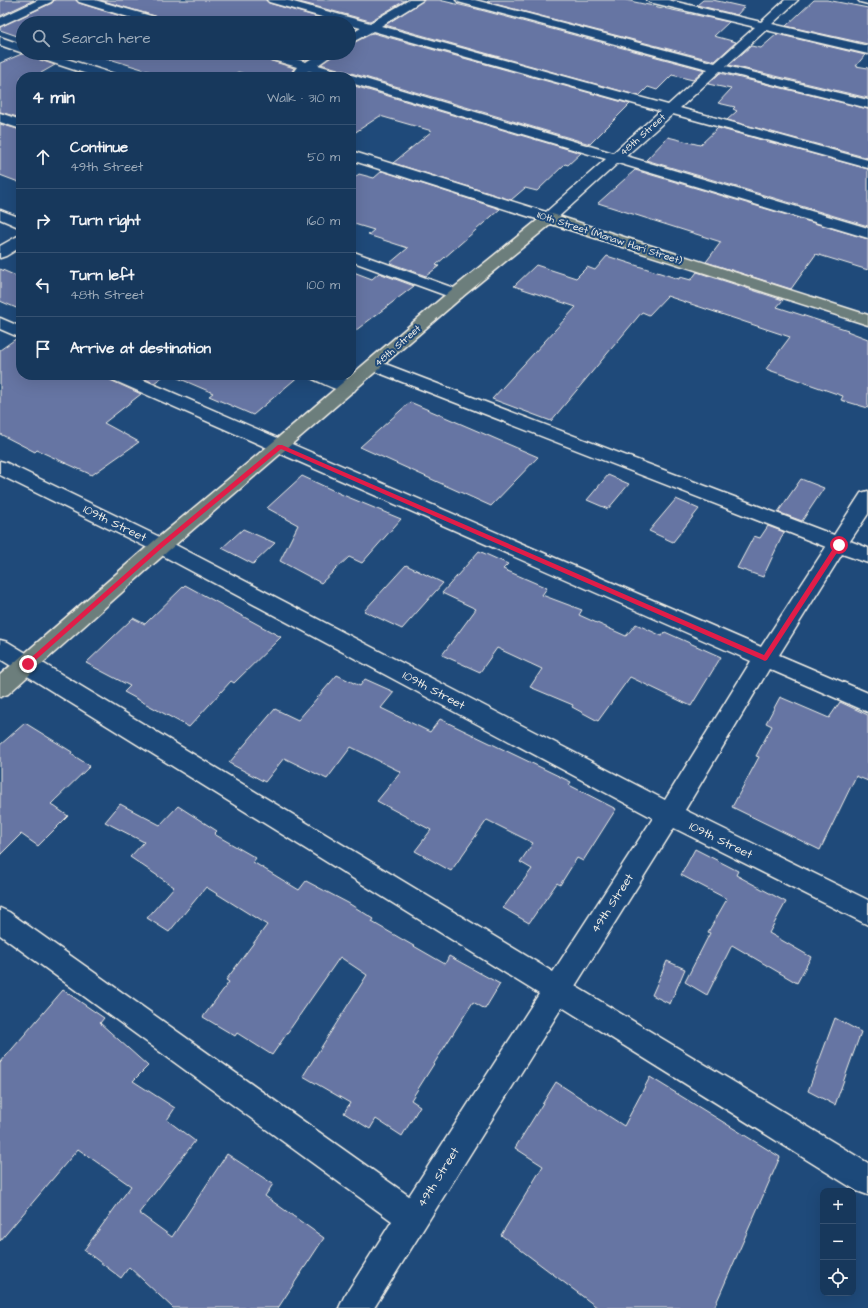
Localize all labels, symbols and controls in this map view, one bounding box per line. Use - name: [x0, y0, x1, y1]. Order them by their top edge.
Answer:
- search box: [16, 16, 356, 60]
- icon: search: [30, 27, 52, 49]
- text: Search here: [62, 28, 151, 49]
- text: 4 min: [32, 86, 75, 110]
- text: Walk · 310 m: [267, 89, 340, 107]
- street label: 48th Street: [617, 110, 669, 159]
- text: Continue: [70, 137, 128, 158]
- icon: ahead: [32, 146, 54, 168]
- text: 50 m: [307, 148, 340, 166]
- text: 49th Street: [70, 158, 143, 176]
- street label: 110th Street (Manaw Hari Street): [535, 208, 684, 268]
- icon: right: [32, 210, 54, 232]
- text: Turn right: [70, 210, 141, 231]
- text: 160 m: [307, 212, 340, 230]
- text: Turn left: [70, 265, 134, 286]
- icon: left: [32, 274, 54, 296]
- text: 100 m: [307, 276, 340, 294]
- text: 48th Street: [70, 286, 144, 304]
- street label: 48th Street: [372, 322, 424, 370]
- icon: arrive: [32, 338, 54, 360]
- text: Arrive at destination: [70, 338, 211, 359]
- street label: 109th Street: [80, 501, 149, 546]
- route start: [830, 536, 848, 554]
- route end: [19, 655, 37, 673]
- street label: 109th Street: [400, 667, 468, 714]
- street label: 109th Street: [686, 818, 755, 863]
- street label: 49th Street: [587, 870, 638, 936]
- street label: 49th Street: [413, 1144, 464, 1210]
- map controls: [820, 1188, 856, 1296]
- button: +: [820, 1188, 856, 1224]
- button: −: [820, 1224, 856, 1260]
- button: locate: [820, 1260, 856, 1296]

